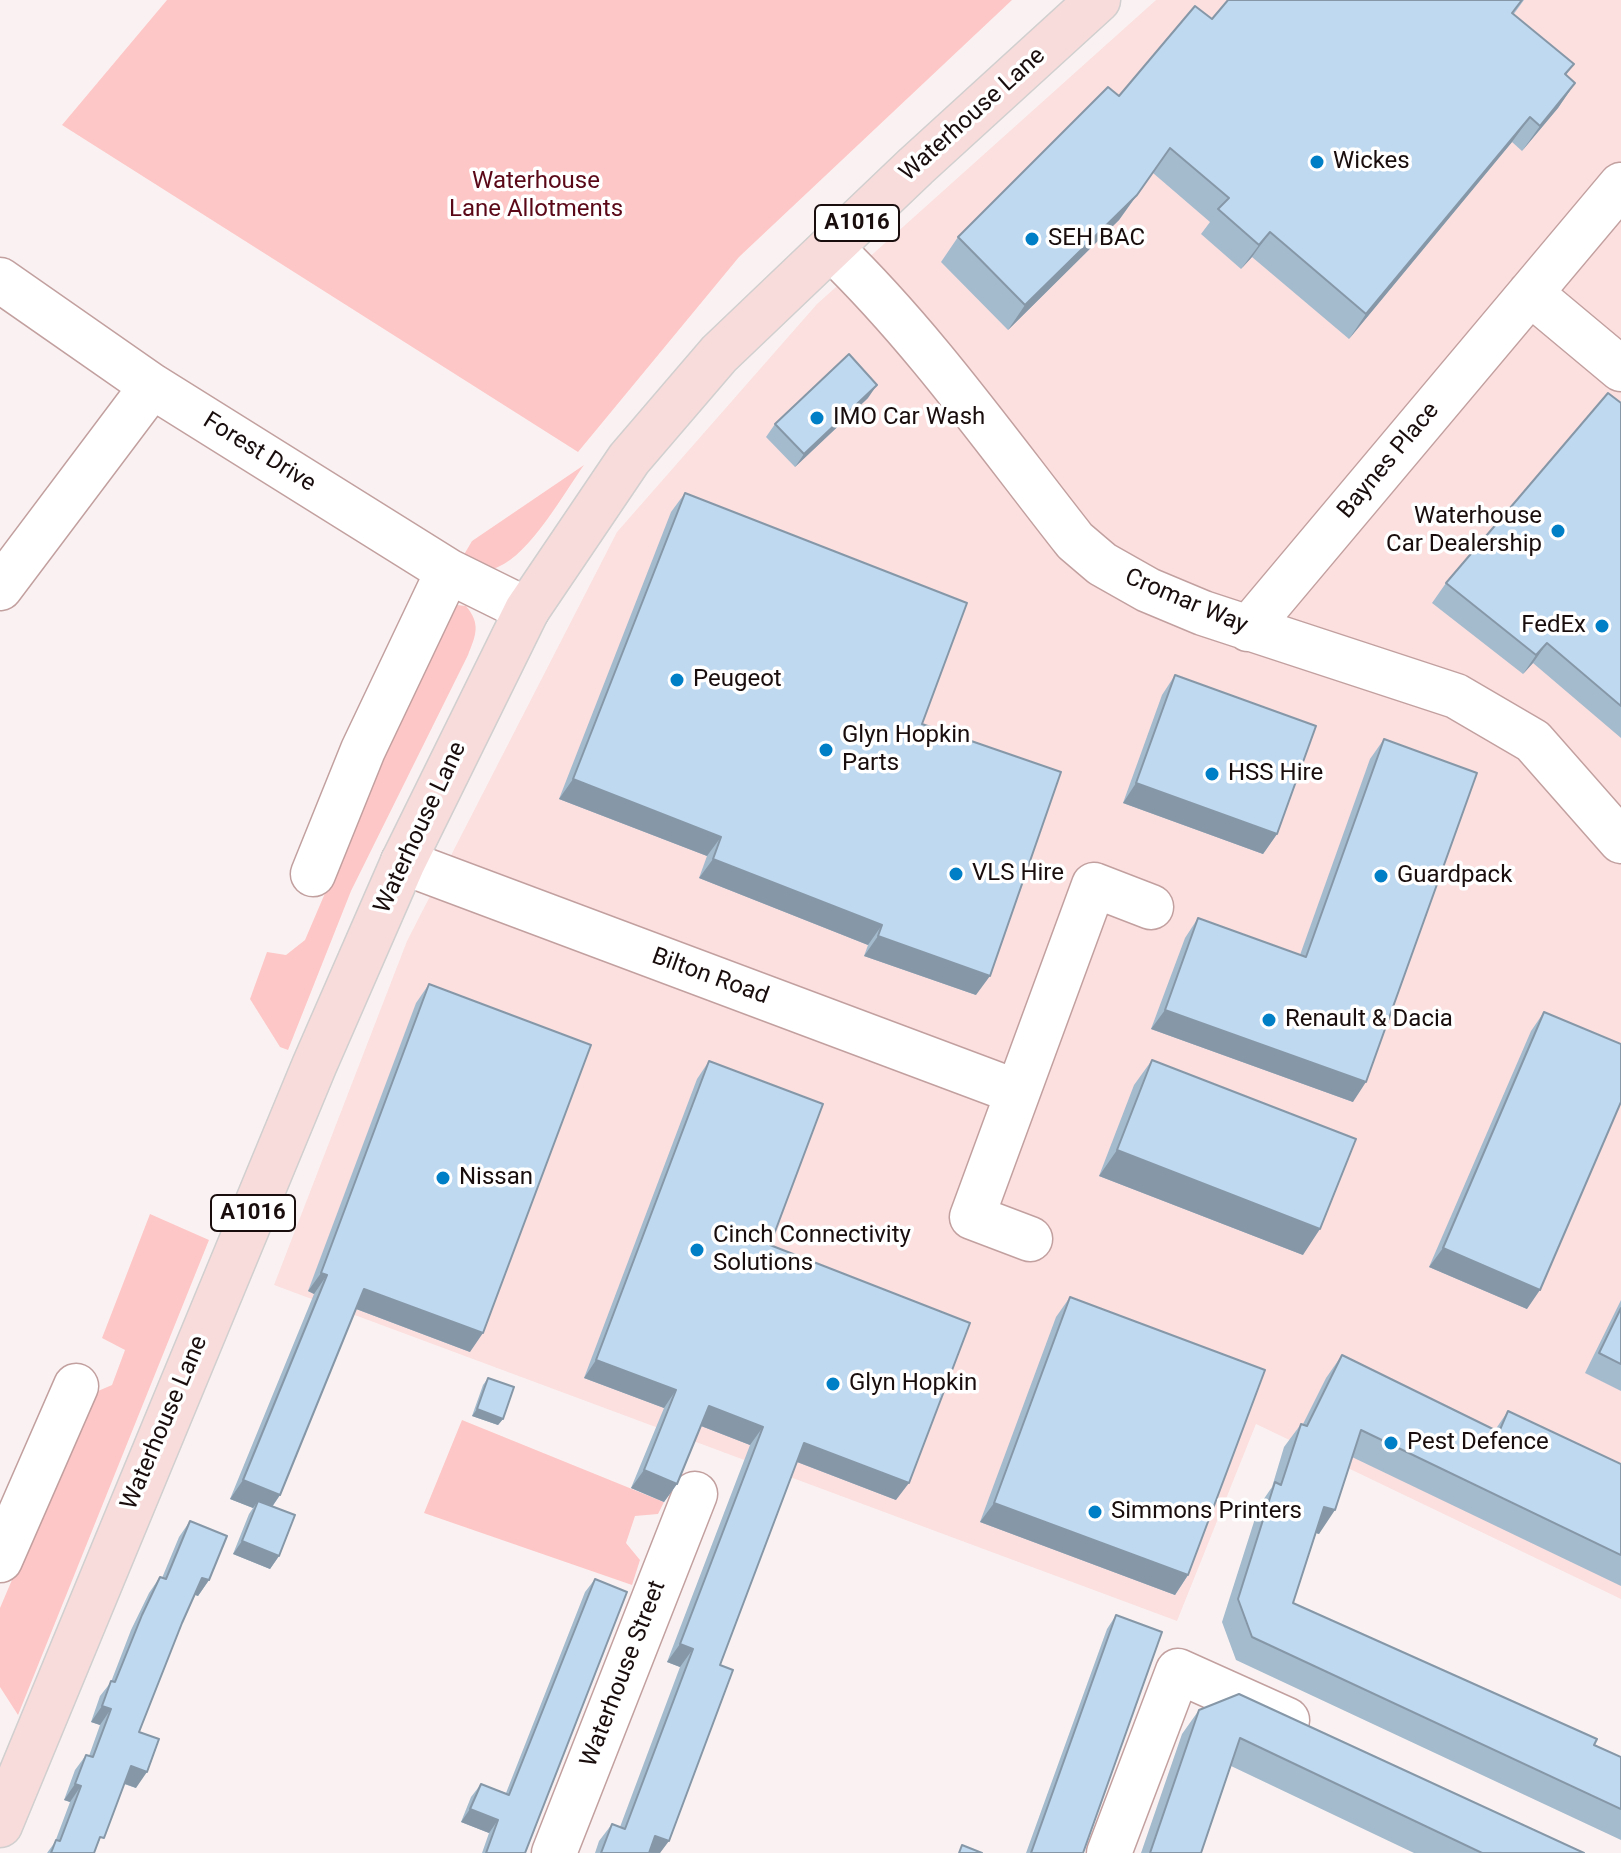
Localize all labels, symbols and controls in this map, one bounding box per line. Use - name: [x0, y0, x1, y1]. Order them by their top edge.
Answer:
- street label: Waterhouse Lane: [894, 42, 1052, 188]
- place label: Wickes: [1333, 148, 1410, 176]
- marker: Wickes: [1308, 153, 1326, 171]
- park label: Waterhouse Lane Allotments: [449, 168, 623, 224]
- road number: A1016: [815, 205, 899, 241]
- place label: SEH BAC: [1048, 225, 1145, 253]
- marker: SEH BAC: [1023, 230, 1041, 248]
- street label: Baynes Place: [1332, 397, 1446, 525]
- place label: IMO Car Wash: [833, 404, 985, 432]
- street label: Forest Drive: [197, 407, 321, 499]
- marker: IMO Car Wash: [808, 409, 826, 427]
- place label: Waterhouse Car Dealership: [1386, 503, 1542, 559]
- marker: Waterhouse Car Dealership: [1549, 522, 1567, 540]
- street label: Cromar Way: [1120, 563, 1252, 641]
- place label: FedEx: [1521, 612, 1586, 640]
- marker: FedEx: [1593, 617, 1611, 635]
- place label: Peugeot: [693, 666, 782, 694]
- marker: Peugeot: [668, 671, 686, 689]
- place label: Glyn Hopkin Parts: [842, 722, 970, 778]
- street label: Waterhouse Lane: [369, 738, 473, 918]
- marker: Glyn Hopkin Parts: [817, 741, 835, 759]
- place label: HSS Hire: [1228, 760, 1323, 788]
- marker: HSS Hire: [1203, 765, 1221, 783]
- place label: VLS Hire: [972, 860, 1064, 888]
- place label: Guardpack: [1397, 862, 1512, 890]
- marker: VLS Hire: [947, 865, 965, 883]
- marker: Guardpack: [1372, 867, 1390, 885]
- street label: Bilton Road: [648, 943, 772, 1011]
- place label: Renault & Dacia: [1285, 1006, 1453, 1034]
- marker: Renault & Dacia: [1260, 1011, 1278, 1029]
- place label: Nissan: [459, 1164, 533, 1192]
- marker: Nissan: [434, 1169, 452, 1187]
- road number: A1016: [211, 1195, 295, 1231]
- place label: Cinch Connectivity Solutions: [713, 1222, 911, 1278]
- marker: Cinch Connectivity Solutions: [688, 1241, 706, 1259]
- street label: Waterhouse Lane: [115, 1332, 215, 1514]
- place label: Glyn Hopkin: [849, 1370, 977, 1398]
- marker: Glyn Hopkin: [824, 1375, 842, 1393]
- place label: Pest Defence: [1407, 1429, 1549, 1457]
- marker: Pest Defence: [1382, 1434, 1400, 1452]
- place label: Simmons Printers: [1111, 1498, 1302, 1526]
- marker: Simmons Printers: [1086, 1503, 1104, 1521]
- street label: Waterhouse Street: [575, 1577, 673, 1771]

